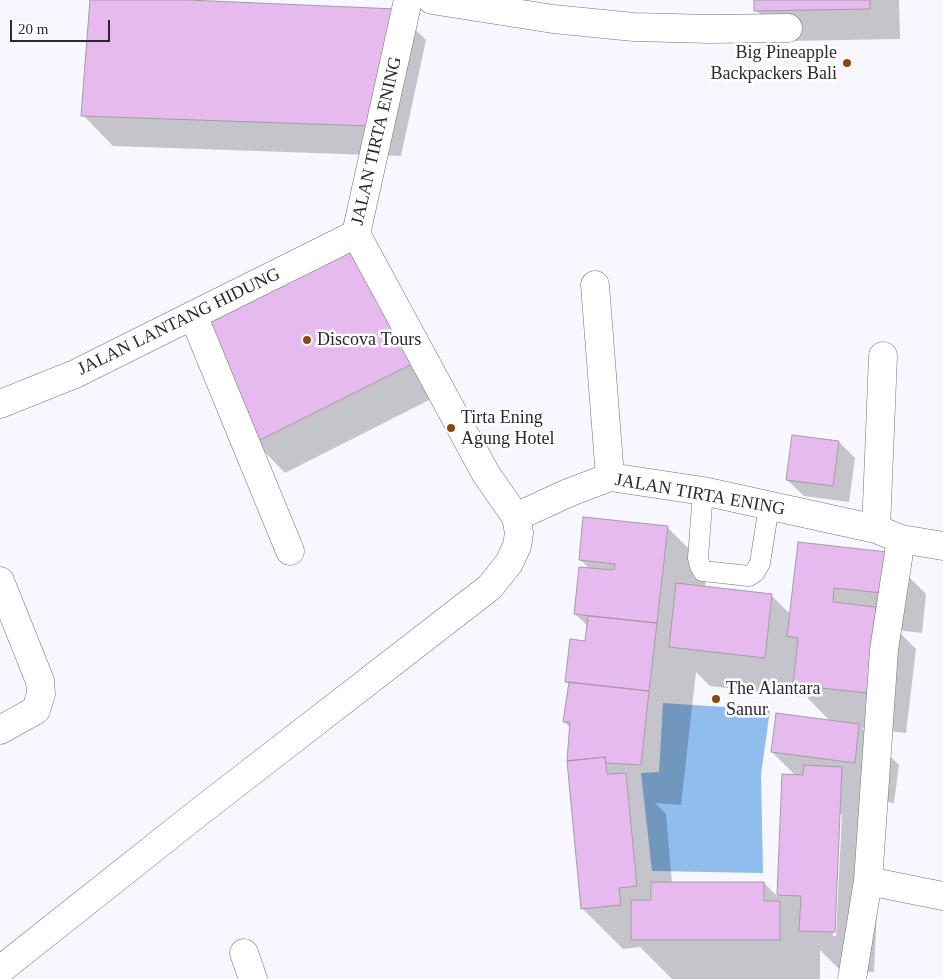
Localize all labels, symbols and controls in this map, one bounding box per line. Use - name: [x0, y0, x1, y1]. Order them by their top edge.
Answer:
- scale bar: [12, 10, 112, 42]
- text: 20 m: [18, 21, 48, 37]
- place label: Big Pineapple Backpackers Bali: [711, 42, 837, 84]
- street label: JALAN TIRTA ENING: [347, 55, 407, 227]
- marker: Big Pineapple Backpackers Bali: [841, 57, 853, 69]
- street label: JALAN LANTANG HIDUNG: [74, 264, 284, 380]
- place label: Discova Tours: [317, 329, 421, 351]
- marker: Discova Tours: [301, 334, 313, 346]
- place label: Tirta Ening Agung Hotel: [461, 407, 554, 449]
- marker: Tirta Ening Agung Hotel: [445, 422, 457, 434]
- street label: JALAN TIRTA ENING: [613, 469, 787, 521]
- place label: The Alantara Sanur: [726, 678, 820, 721]
- marker: The Alantara Sanur: [710, 693, 722, 705]

